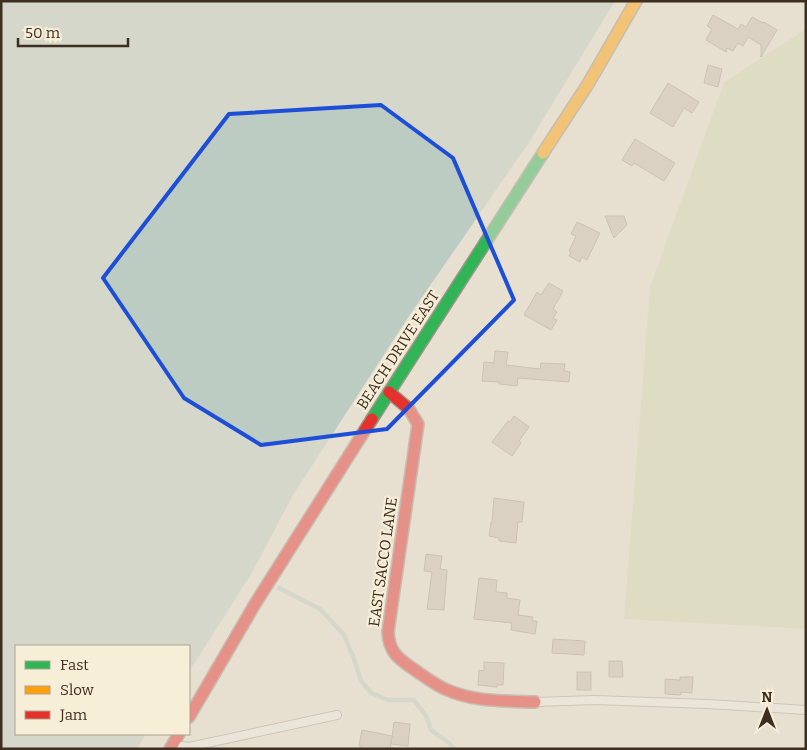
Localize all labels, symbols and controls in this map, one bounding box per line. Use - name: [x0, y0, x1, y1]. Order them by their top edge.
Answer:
- scale bar: [18, 15, 128, 47]
- text: 50 m: [25, 24, 61, 42]
- street label: BEACH DRIVE EAST: [353, 287, 443, 413]
- street label: EAST SACCO LANE: [365, 496, 401, 628]
- legend: [15, 645, 190, 735]
- text: Fast: [60, 656, 89, 674]
- text: Slow: [60, 681, 95, 699]
- north arrow: [742, 685, 792, 735]
- text: N: [762, 689, 773, 706]
- text: Jam: [59, 706, 88, 724]

